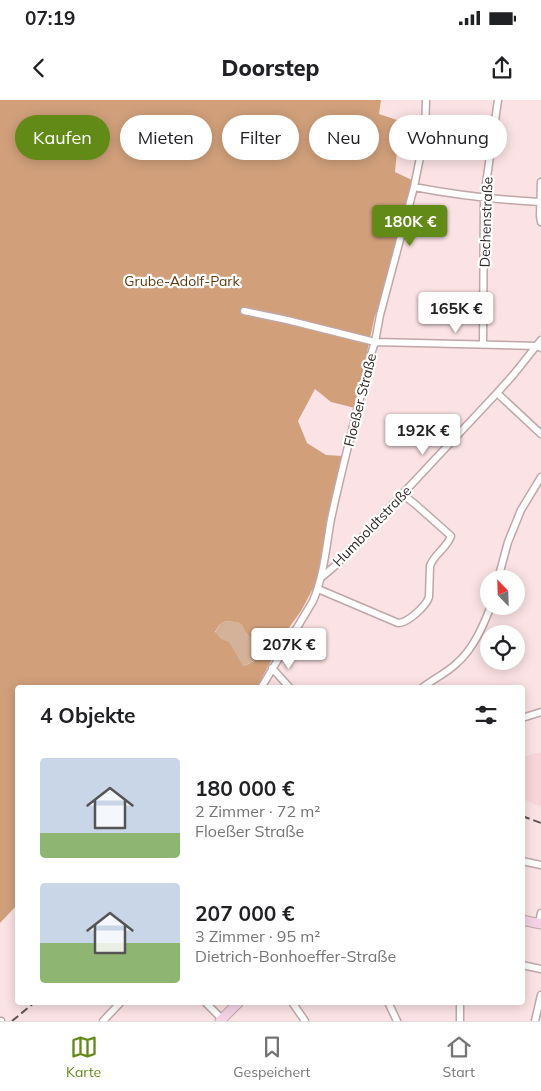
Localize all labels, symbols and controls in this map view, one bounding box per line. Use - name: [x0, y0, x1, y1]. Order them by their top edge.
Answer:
- text: 07:19: [25, 6, 75, 30]
- icon: back: [25, 54, 53, 82]
- text: Doorstep: [221, 54, 320, 82]
- icon: share: [488, 54, 516, 82]
- chip: Kaufen: [15, 115, 110, 160]
- chip: Mieten: [120, 115, 212, 160]
- chip: Filter: [222, 115, 299, 160]
- chip: Neu: [309, 115, 379, 160]
- chip: Wohnung: [389, 115, 507, 160]
- street label: Dechenstraße: [475, 176, 497, 268]
- pin: 180K €: [369, 204, 451, 247]
- text: 180K €: [383, 211, 437, 231]
- park label: Grube-Adolf-Park: [124, 272, 240, 290]
- pin: 165K €: [415, 292, 497, 334]
- text: 165K €: [429, 298, 483, 318]
- street label: Floeßer Straße: [340, 351, 380, 449]
- pin: 192K €: [382, 414, 464, 456]
- text: 192K €: [396, 420, 450, 440]
- street label: Humboldtstraße: [329, 482, 415, 570]
- north arrow: [480, 570, 525, 615]
- map controls: [480, 570, 525, 670]
- button: locate: [480, 625, 525, 670]
- pin: 207K €: [248, 628, 330, 670]
- text: 207K €: [262, 634, 316, 654]
- icon: filters: [472, 701, 500, 729]
- text: 4 Objekte: [40, 702, 136, 728]
- text: 180 000 €: [195, 775, 295, 801]
- icon: home: [80, 778, 140, 838]
- text: 2 Zimmer · 72 m²: [195, 801, 320, 821]
- text: Floeßer Straße: [195, 821, 304, 841]
- text: 207 000 €: [195, 900, 295, 926]
- icon: home: [80, 903, 140, 963]
- text: 3 Zimmer · 95 m²: [195, 926, 320, 946]
- text: Dietrich-Bonhoeffer-Straße: [195, 946, 396, 966]
- tab: Karte: [66, 1033, 101, 1081]
- tab: Gespeichert: [233, 1033, 311, 1081]
- tab: Start: [443, 1033, 475, 1081]

